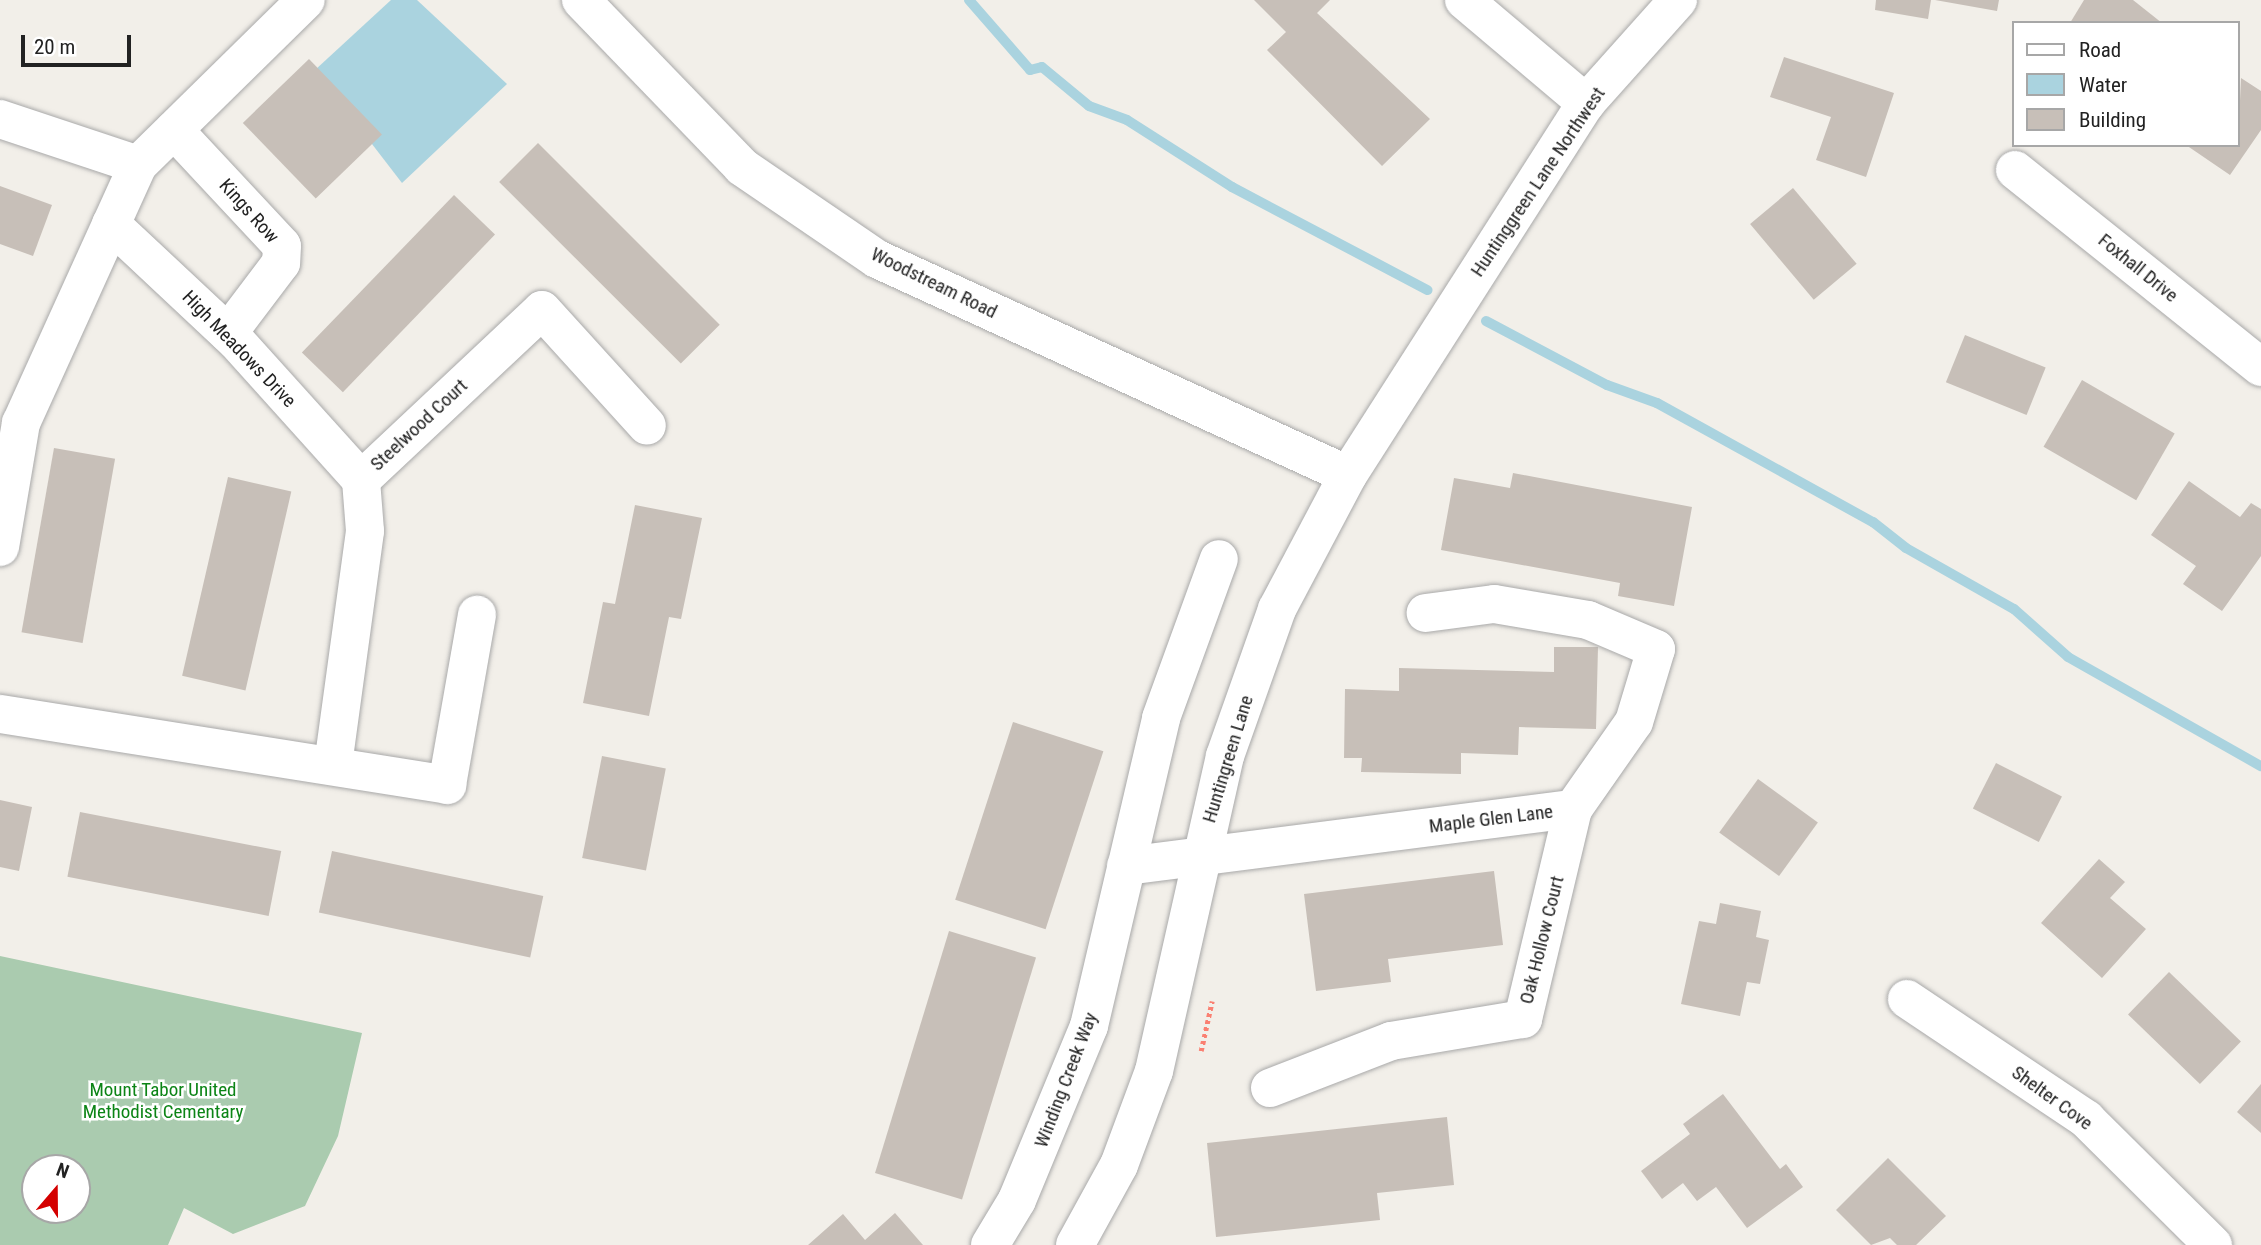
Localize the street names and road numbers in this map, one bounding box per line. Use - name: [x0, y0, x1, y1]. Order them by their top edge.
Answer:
- street label: Huntinggreen Lane Northwest: [1466, 83, 1610, 281]
- street label: Kings Row: [214, 174, 284, 248]
- street label: Foxhall Drive: [2094, 229, 2182, 307]
- street label: Woodstream Road: [867, 243, 1001, 323]
- street label: High Meadows Drive: [177, 286, 301, 412]
- street label: Steelwood Court: [366, 374, 472, 476]
- street label: Huntingreen Lane: [1198, 693, 1258, 825]
- street label: Maple Glen Lane: [1428, 800, 1554, 838]
- street label: Oak Hollow Court: [1515, 874, 1569, 1006]
- street label: Winding Creek Way: [1030, 1009, 1102, 1151]
- street label: Shelter Cove: [2007, 1061, 2097, 1135]

